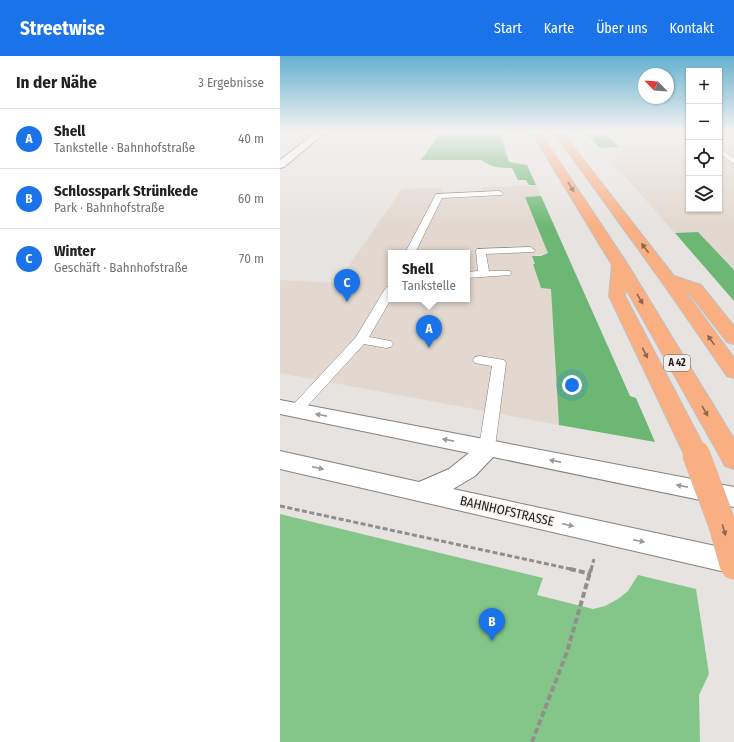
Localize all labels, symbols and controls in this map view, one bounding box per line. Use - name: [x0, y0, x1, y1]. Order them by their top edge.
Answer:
- text: Streetwise: [20, 17, 105, 40]
- text: Start: [494, 20, 522, 37]
- text: Karte: [544, 20, 574, 37]
- text: Über uns: [596, 20, 648, 37]
- text: Kontakt: [670, 20, 714, 37]
- north arrow: [638, 68, 674, 104]
- map controls: [686, 68, 722, 212]
- button: +: [686, 68, 722, 104]
- text: In der Nähe: [16, 72, 97, 93]
- text: 3 Ergebnisse: [198, 75, 264, 90]
- button: −: [686, 104, 722, 140]
- text: Shell: [54, 122, 85, 140]
- text: A: [25, 131, 33, 146]
- text: 40 m: [238, 131, 264, 146]
- text: Tankstelle · Bahnhofstraße: [54, 140, 195, 155]
- button: locate: [686, 140, 722, 176]
- button: layers: [686, 176, 722, 212]
- text: Schlosspark Strünkede: [54, 182, 198, 200]
- one-way arrow: [567, 182, 575, 192]
- text: B: [25, 191, 33, 206]
- text: 60 m: [238, 191, 264, 206]
- text: Park · Bahnhofstraße: [54, 200, 164, 215]
- text: Winter: [54, 242, 95, 260]
- one-way arrow: [641, 242, 649, 253]
- popup: [388, 250, 470, 302]
- text: C: [26, 251, 32, 266]
- text: 70 m: [239, 251, 264, 266]
- text: Geschäft · Bahnhofstraße: [54, 260, 188, 275]
- text: Shell: [402, 260, 434, 278]
- pin: C: [334, 269, 360, 302]
- text: Tankstelle: [402, 278, 456, 293]
- one-way arrow: [637, 293, 644, 305]
- pin: A: [416, 315, 442, 348]
- one-way arrow: [708, 335, 716, 345]
- one-way arrow: [642, 347, 649, 359]
- road number: A 42: [664, 355, 690, 371]
- your location: [562, 375, 582, 395]
- one-way arrow: [702, 405, 709, 417]
- one-way arrow: [315, 411, 327, 417]
- one-way arrow: [442, 436, 455, 442]
- one-way arrow: [548, 458, 561, 464]
- one-way arrow: [312, 466, 324, 472]
- one-way arrow: [676, 483, 688, 489]
- street label: BAHNHOFSTRASSE: [459, 493, 555, 529]
- one-way arrow: [562, 522, 574, 528]
- one-way arrow: [721, 524, 727, 536]
- one-way arrow: [632, 538, 645, 544]
- pin: B: [479, 608, 505, 641]

